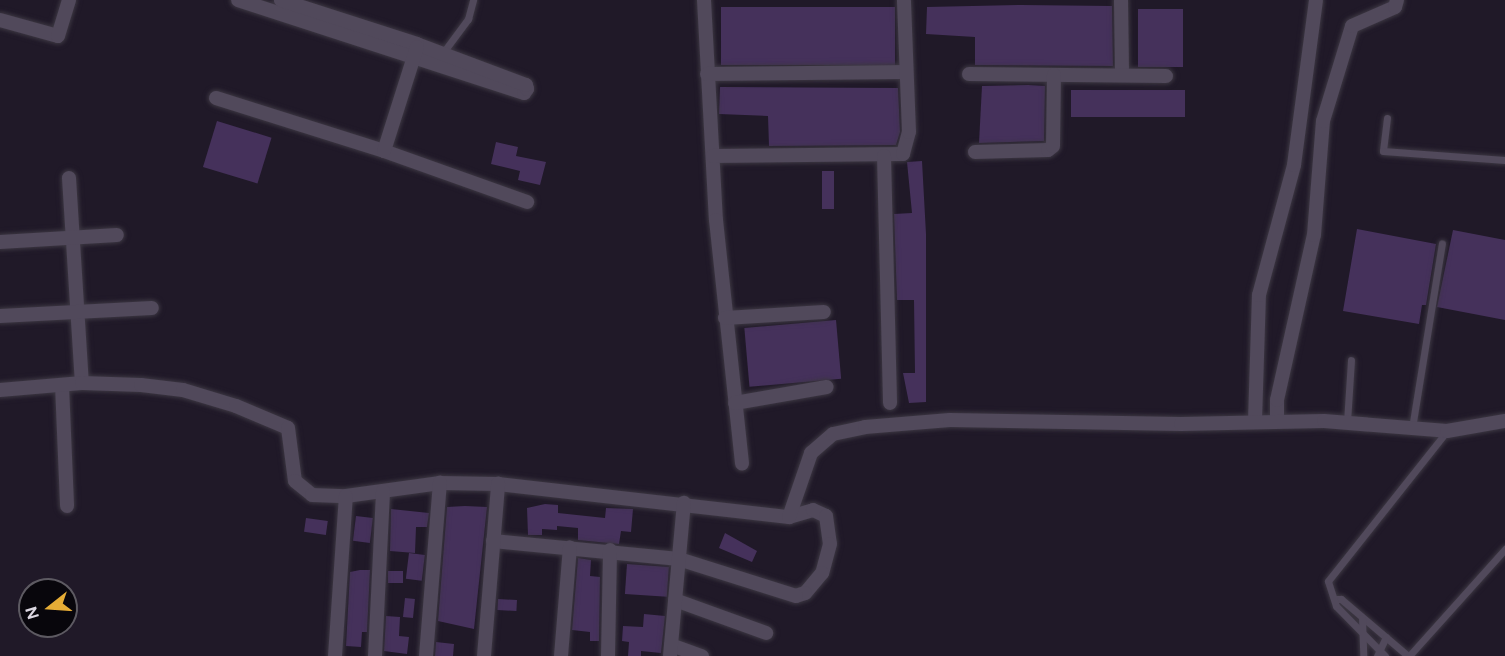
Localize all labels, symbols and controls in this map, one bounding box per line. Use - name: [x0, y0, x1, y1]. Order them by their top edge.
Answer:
- north arrow: [18, 578, 78, 638]
- text: N: [21, 604, 43, 622]

